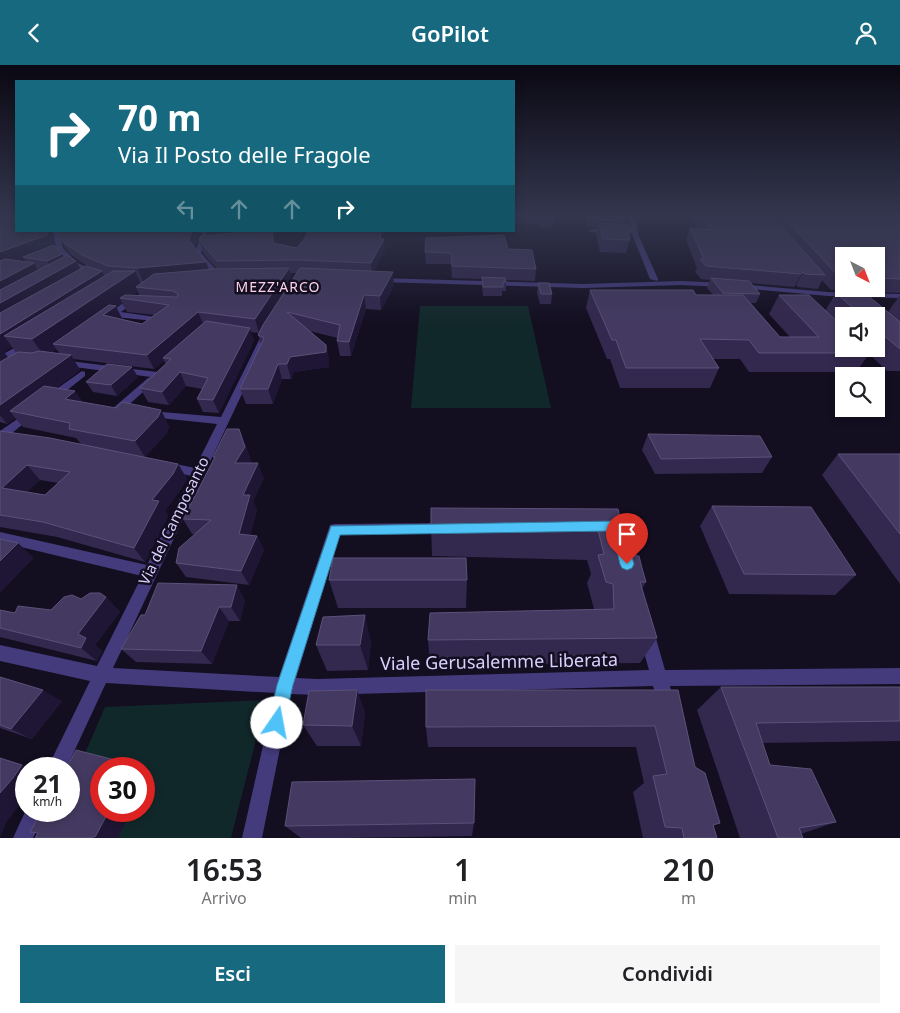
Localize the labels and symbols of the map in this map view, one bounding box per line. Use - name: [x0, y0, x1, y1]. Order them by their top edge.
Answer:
- north arrow: [835, 247, 885, 297]
- district label: MEZZ'ARCO: [236, 277, 320, 296]
- street label: Via del Camposanto: [133, 453, 213, 588]
- pin: [606, 513, 648, 564]
- street label: Viale Gerusalemme Liberata: [380, 647, 618, 675]
- position arrow: [250, 696, 302, 748]
- speed limit sign: 30: [90, 757, 155, 822]

